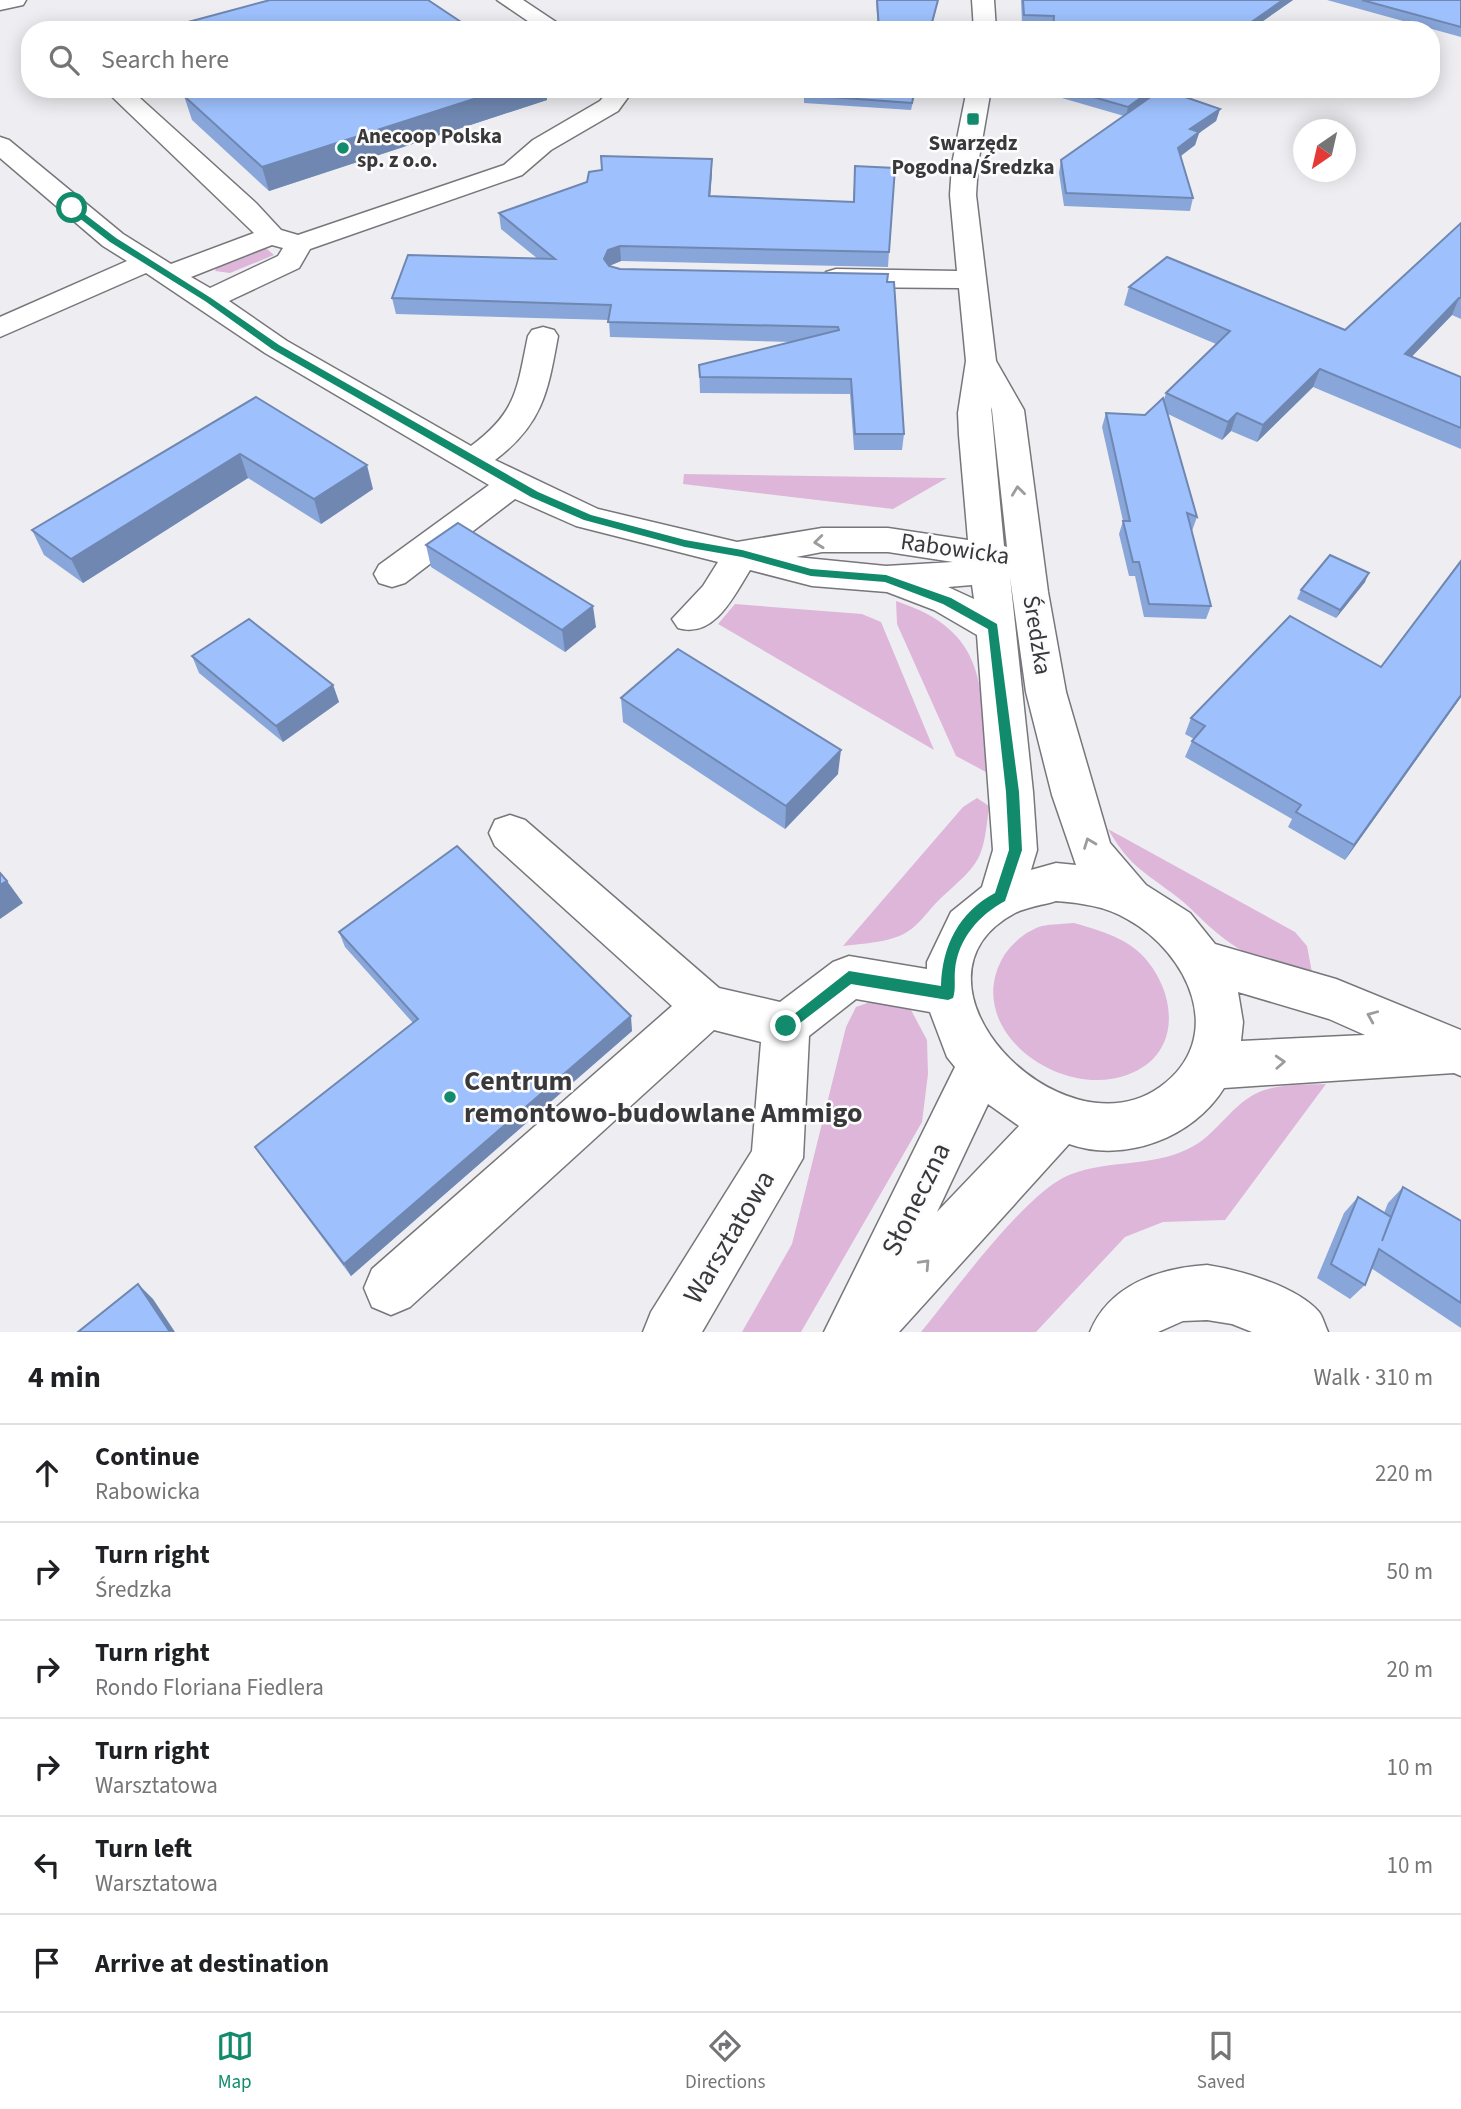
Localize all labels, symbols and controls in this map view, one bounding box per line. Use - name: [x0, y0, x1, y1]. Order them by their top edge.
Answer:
- search box: [21, 21, 1440, 98]
- icon: search: [45, 41, 83, 79]
- text: Search here: [101, 41, 229, 78]
- marker: Swarzędz Pogodna/Średzka: [965, 111, 981, 127]
- north arrow: [1293, 119, 1356, 182]
- place label: Anecoop Polska sp. z o.o.: [356, 121, 502, 175]
- place label: Swarzędz Pogodna/Średzka: [891, 128, 1055, 182]
- marker: Anecoop Polska sp. z o.o.: [335, 140, 351, 156]
- route start: [56, 192, 87, 223]
- one-way arrow: [1011, 486, 1026, 497]
- street label: Rabowicka: [898, 524, 1012, 574]
- one-way arrow: [814, 534, 825, 549]
- street label: Średzka: [1013, 593, 1061, 677]
- one-way arrow: [1083, 838, 1097, 850]
- route end: [770, 1010, 801, 1041]
- one-way arrow: [1367, 1010, 1379, 1024]
- one-way arrow: [1275, 1055, 1286, 1070]
- place label: Centrum remontowo-budowlane Ammigo: [464, 1061, 863, 1133]
- marker: Centrum remontowo-budowlane Ammigo: [442, 1089, 458, 1105]
- street label: Słoneczna: [871, 1136, 961, 1262]
- street label: Warsztatowa: [673, 1163, 785, 1311]
- one-way arrow: [917, 1259, 930, 1272]
- text: 4 min: [28, 1356, 101, 1399]
- text: Walk · 310 m: [1314, 1361, 1433, 1394]
- text: Continue: [95, 1438, 200, 1475]
- icon: ahead: [28, 1454, 66, 1492]
- text: 220 m: [1375, 1457, 1433, 1490]
- text: Rabowicka: [95, 1475, 200, 1508]
- text: Turn right: [95, 1536, 210, 1573]
- icon: right: [28, 1552, 66, 1590]
- text: 50 m: [1386, 1555, 1433, 1588]
- text: Średzka: [95, 1573, 172, 1606]
- text: Turn right: [95, 1634, 210, 1671]
- icon: right: [28, 1650, 66, 1688]
- text: 20 m: [1386, 1653, 1433, 1686]
- text: Rondo Floriana Fiedlera: [95, 1671, 324, 1704]
- text: Turn right: [95, 1732, 210, 1769]
- icon: right: [28, 1748, 66, 1786]
- text: 10 m: [1386, 1751, 1433, 1784]
- text: Warsztatowa: [95, 1769, 218, 1802]
- text: Turn left: [95, 1830, 192, 1867]
- icon: left: [28, 1846, 66, 1884]
- text: 10 m: [1386, 1849, 1433, 1882]
- text: Warsztatowa: [95, 1867, 218, 1900]
- icon: arrive: [28, 1944, 66, 1982]
- text: Arrive at destination: [95, 1945, 329, 1982]
- tab: Map: [216, 2027, 254, 2096]
- tab: Directions: [685, 2027, 765, 2096]
- tab: Saved: [1197, 2027, 1245, 2096]

